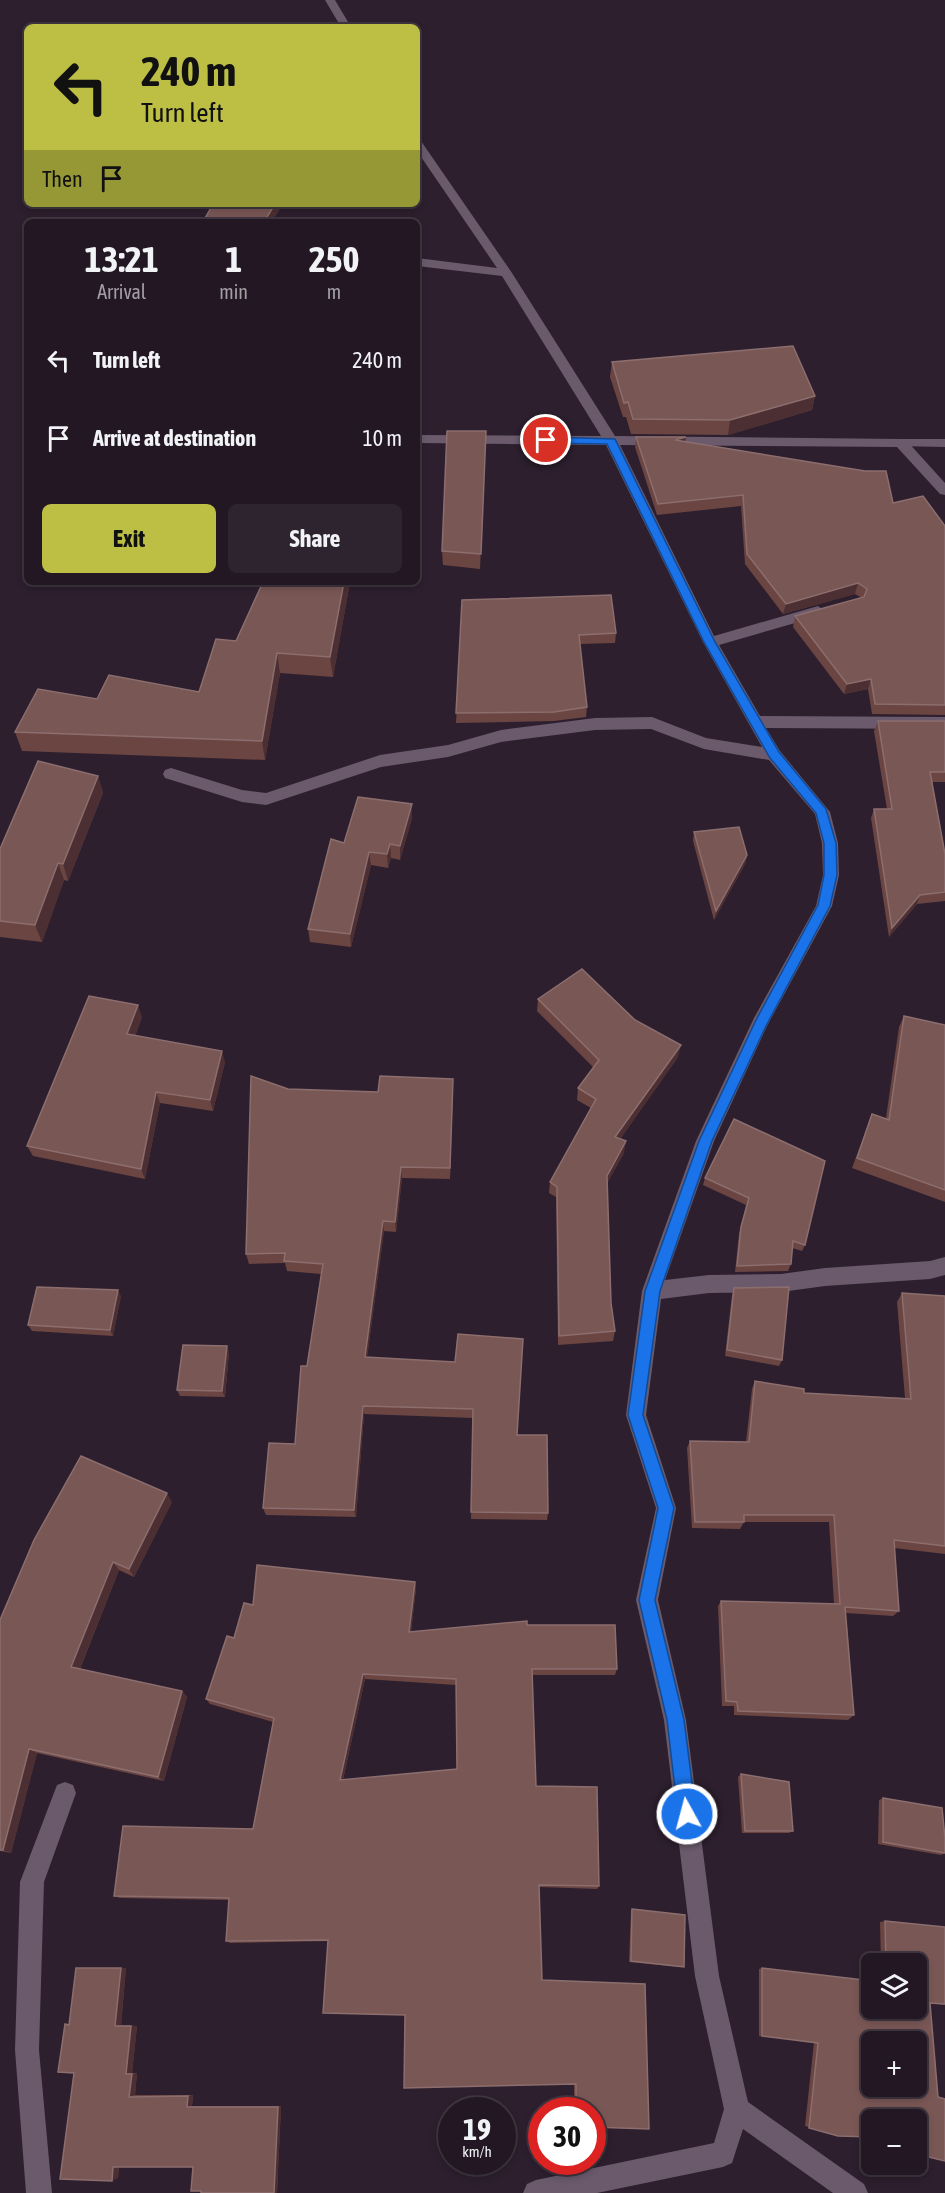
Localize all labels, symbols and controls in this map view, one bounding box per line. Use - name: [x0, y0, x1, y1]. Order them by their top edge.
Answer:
- text: 240 m: [141, 47, 236, 95]
- icon: left: [42, 48, 120, 126]
- text: Turn left: [141, 97, 224, 128]
- icon: arrive: [95, 162, 128, 195]
- text: Then: [42, 166, 83, 192]
- text: 13:21: [85, 238, 159, 280]
- text: 1: [225, 238, 242, 280]
- text: 250: [309, 238, 359, 280]
- text: Arrival: [97, 280, 146, 303]
- text: min: [219, 280, 248, 303]
- text: m: [327, 280, 341, 303]
- icon: left: [42, 344, 75, 377]
- text: Turn left: [93, 347, 160, 373]
- text: 240 m: [352, 347, 402, 373]
- pin: [520, 414, 571, 465]
- icon: arrive: [42, 422, 75, 455]
- icon: arrive: [529, 423, 562, 456]
- text: Arrive at destination: [93, 425, 256, 451]
- text: 10 m: [362, 425, 402, 451]
- button: Exit: [42, 504, 216, 573]
- button: Share: [228, 504, 402, 573]
- position arrow: [655, 1782, 719, 1846]
- map controls: [861, 1953, 927, 2175]
- button: layers: [861, 1953, 927, 2019]
- button: +: [861, 2031, 927, 2097]
- speed limit sign: 30: [528, 2097, 606, 2175]
- button: −: [861, 2109, 927, 2175]
- text: 19: [463, 2112, 491, 2146]
- text: km/h: [462, 2143, 492, 2160]

